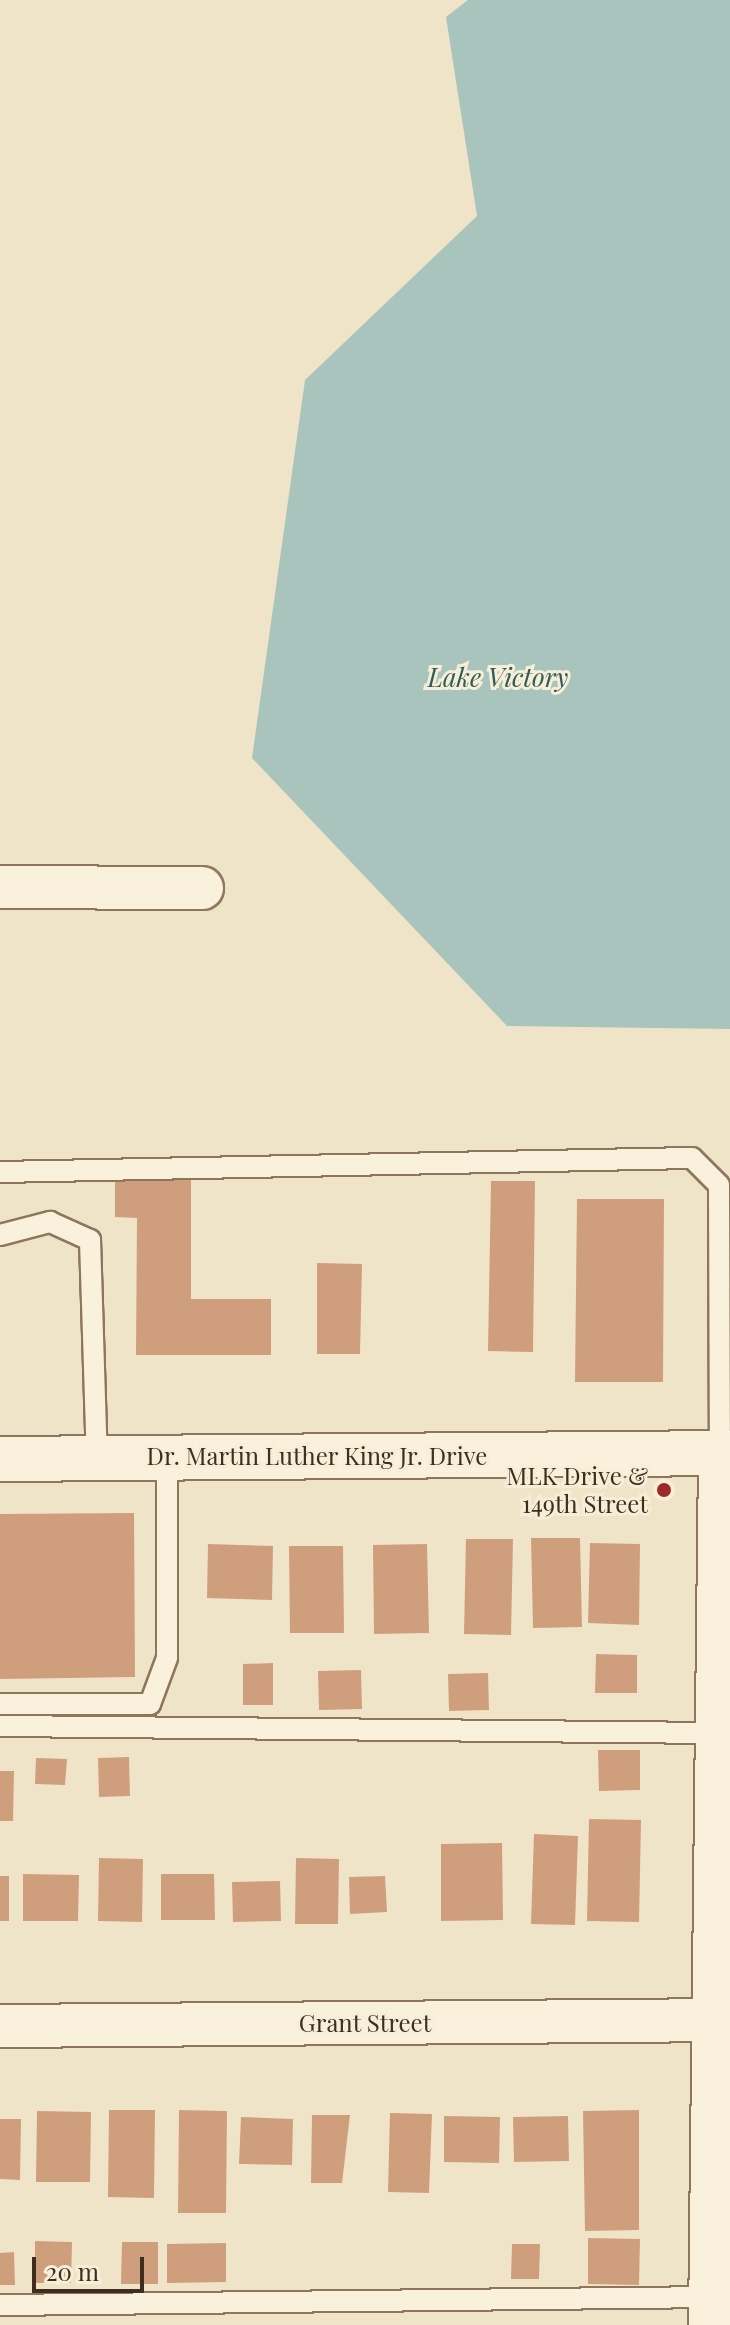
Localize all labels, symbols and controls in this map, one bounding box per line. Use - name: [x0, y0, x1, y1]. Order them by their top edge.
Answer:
- water label: Lake Victory: [428, 661, 568, 693]
- street label: Dr. Martin Luther King Jr. Drive: [146, 1442, 488, 1470]
- place label: MLK Drive & 149th Street: [506, 1462, 648, 1518]
- marker: MLK Drive & 149th Street: [655, 1481, 673, 1499]
- street label: Grant Street: [299, 2009, 431, 2037]
- scale bar: [36, 2241, 148, 2291]
- text: 20 m: [46, 2255, 99, 2287]

